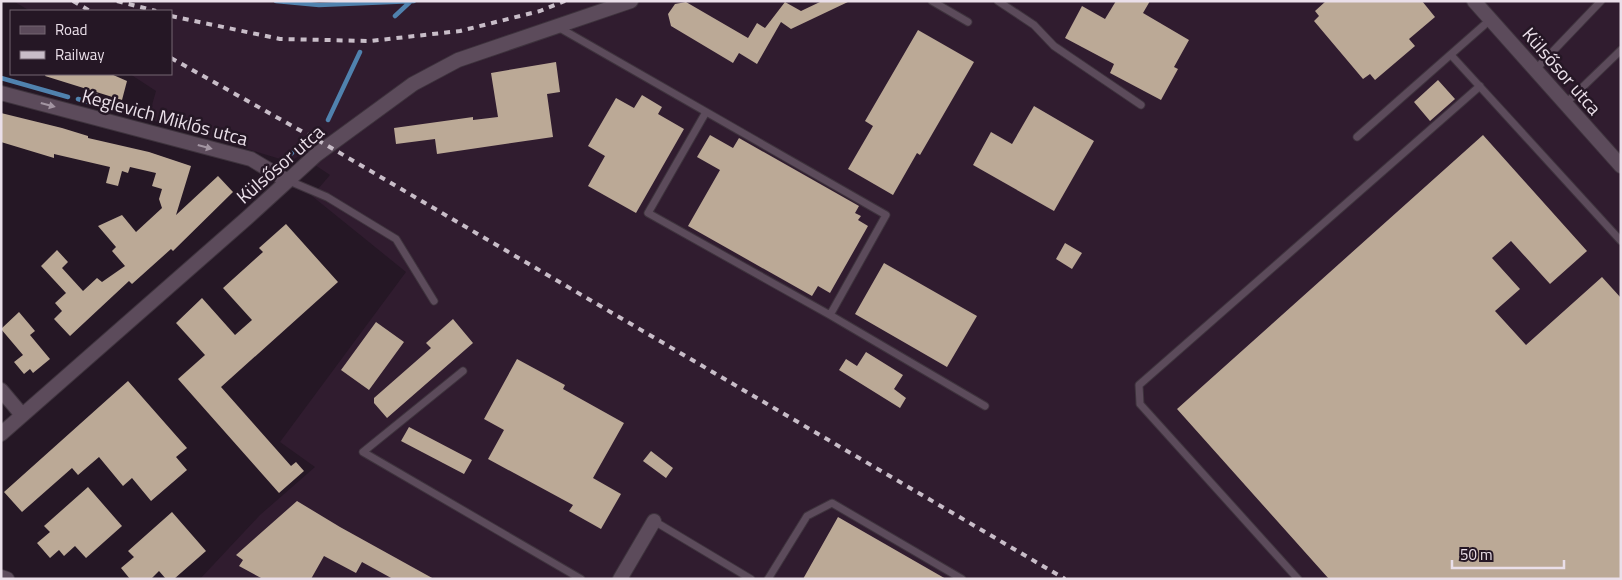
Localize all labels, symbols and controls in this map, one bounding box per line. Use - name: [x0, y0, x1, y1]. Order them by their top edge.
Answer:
- legend: [10, 10, 172, 75]
- text: Road: [55, 18, 87, 41]
- street label: Külsősor utca: [1516, 20, 1609, 121]
- text: Railway: [55, 43, 105, 66]
- street label: Keglevich Miklós utca: [79, 80, 252, 153]
- one-way arrow: [41, 101, 56, 109]
- street label: Külsősor utca: [229, 117, 330, 210]
- one-way arrow: [198, 143, 213, 151]
- scale bar: [1452, 538, 1564, 570]
- text: 50 m: [1460, 543, 1493, 566]

